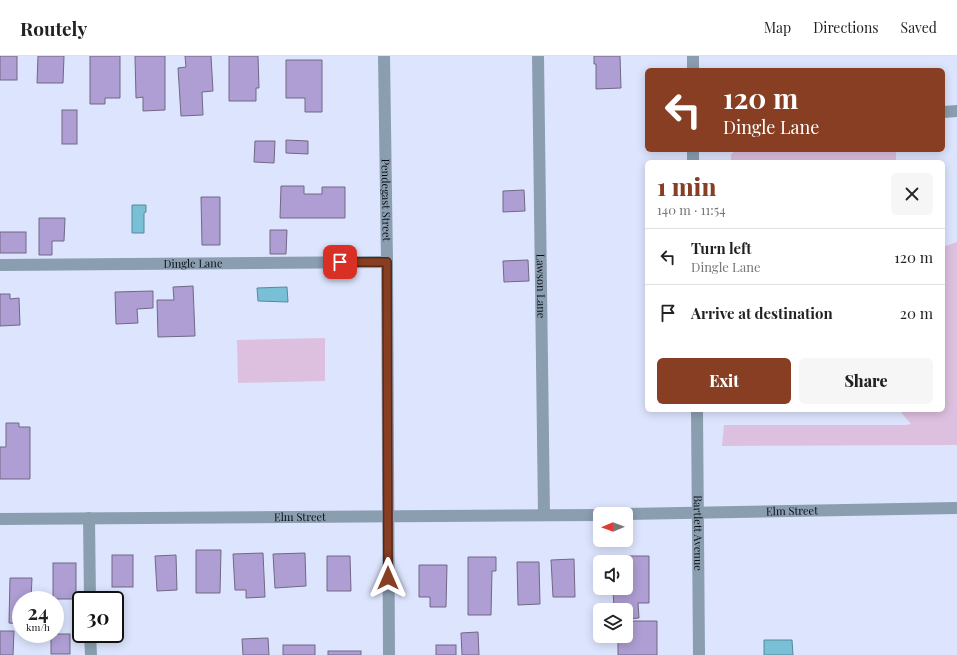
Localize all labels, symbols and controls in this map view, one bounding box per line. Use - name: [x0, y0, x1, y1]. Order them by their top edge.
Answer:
- text: Routely: [20, 15, 87, 41]
- text: Map: [764, 18, 791, 37]
- text: Directions: [813, 18, 879, 37]
- text: Saved: [901, 18, 937, 37]
- text: 120 m: [723, 79, 798, 116]
- icon: left: [657, 84, 709, 136]
- text: Dingle Lane: [723, 115, 819, 139]
- street label: Pendegast Street: [378, 159, 395, 242]
- text: 1 min: [657, 170, 716, 202]
- button: close: [891, 173, 933, 215]
- text: 140 m · 11:54: [657, 201, 726, 218]
- text: Turn left: [691, 238, 752, 258]
- pin: [323, 245, 357, 279]
- icon: left: [657, 246, 679, 268]
- text: 120 m: [894, 247, 933, 267]
- icon: arrive: [329, 251, 351, 273]
- street label: Lawson Lane: [534, 254, 549, 319]
- street label: Dingle Lane: [163, 255, 223, 271]
- text: Dingle Lane: [691, 258, 761, 275]
- icon: arrive: [657, 302, 679, 324]
- text: Arrive at destination: [691, 303, 833, 323]
- text: 20 m: [900, 303, 933, 323]
- button: Exit: [657, 358, 791, 404]
- button: Share: [799, 358, 933, 404]
- street label: Bartlett Avenue: [691, 495, 706, 571]
- street label: Elm Street: [766, 503, 818, 518]
- north arrow: [593, 507, 633, 547]
- map controls: [593, 507, 633, 643]
- street label: Elm Street: [274, 509, 326, 524]
- button: sound: [593, 555, 633, 595]
- position arrow: [367, 557, 409, 599]
- speed limit sign: 30: [72, 591, 124, 643]
- text: 24: [27, 598, 49, 625]
- button: layers: [593, 603, 633, 643]
- text: km/h: [26, 620, 50, 634]

